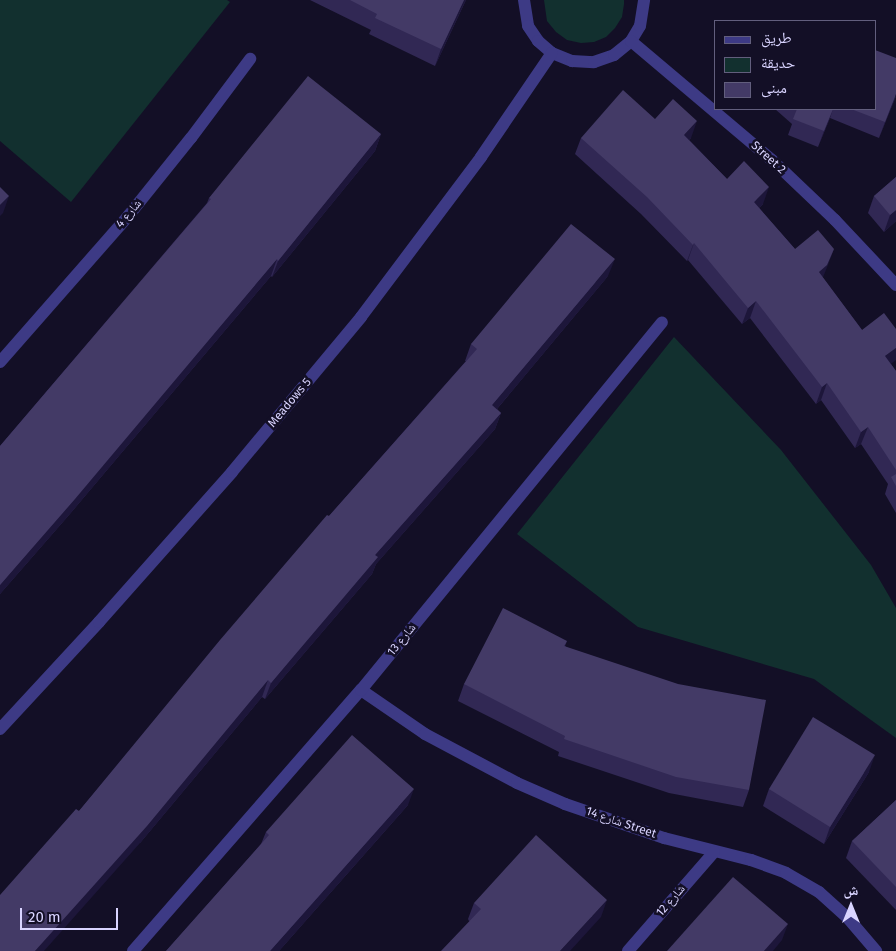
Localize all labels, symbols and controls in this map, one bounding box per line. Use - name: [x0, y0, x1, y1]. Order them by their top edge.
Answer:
- legend: [714, 20, 876, 110]
- text: طريق: [761, 29, 792, 47]
- text: حديقة: [761, 54, 795, 72]
- text: مبنى: [761, 79, 787, 97]
- street label: Street 2: [748, 139, 788, 177]
- street label: شارع 4: [113, 197, 145, 231]
- street label: Meadows 5: [265, 375, 315, 431]
- street label: شارع 13: [385, 621, 419, 659]
- street label: شارع 14 Street: [584, 804, 658, 842]
- north arrow: [826, 881, 876, 931]
- street label: شارع 12: [653, 882, 689, 920]
- text: ش: [844, 882, 858, 899]
- scale bar: [22, 898, 120, 930]
- text: 20 m: [28, 908, 61, 926]

